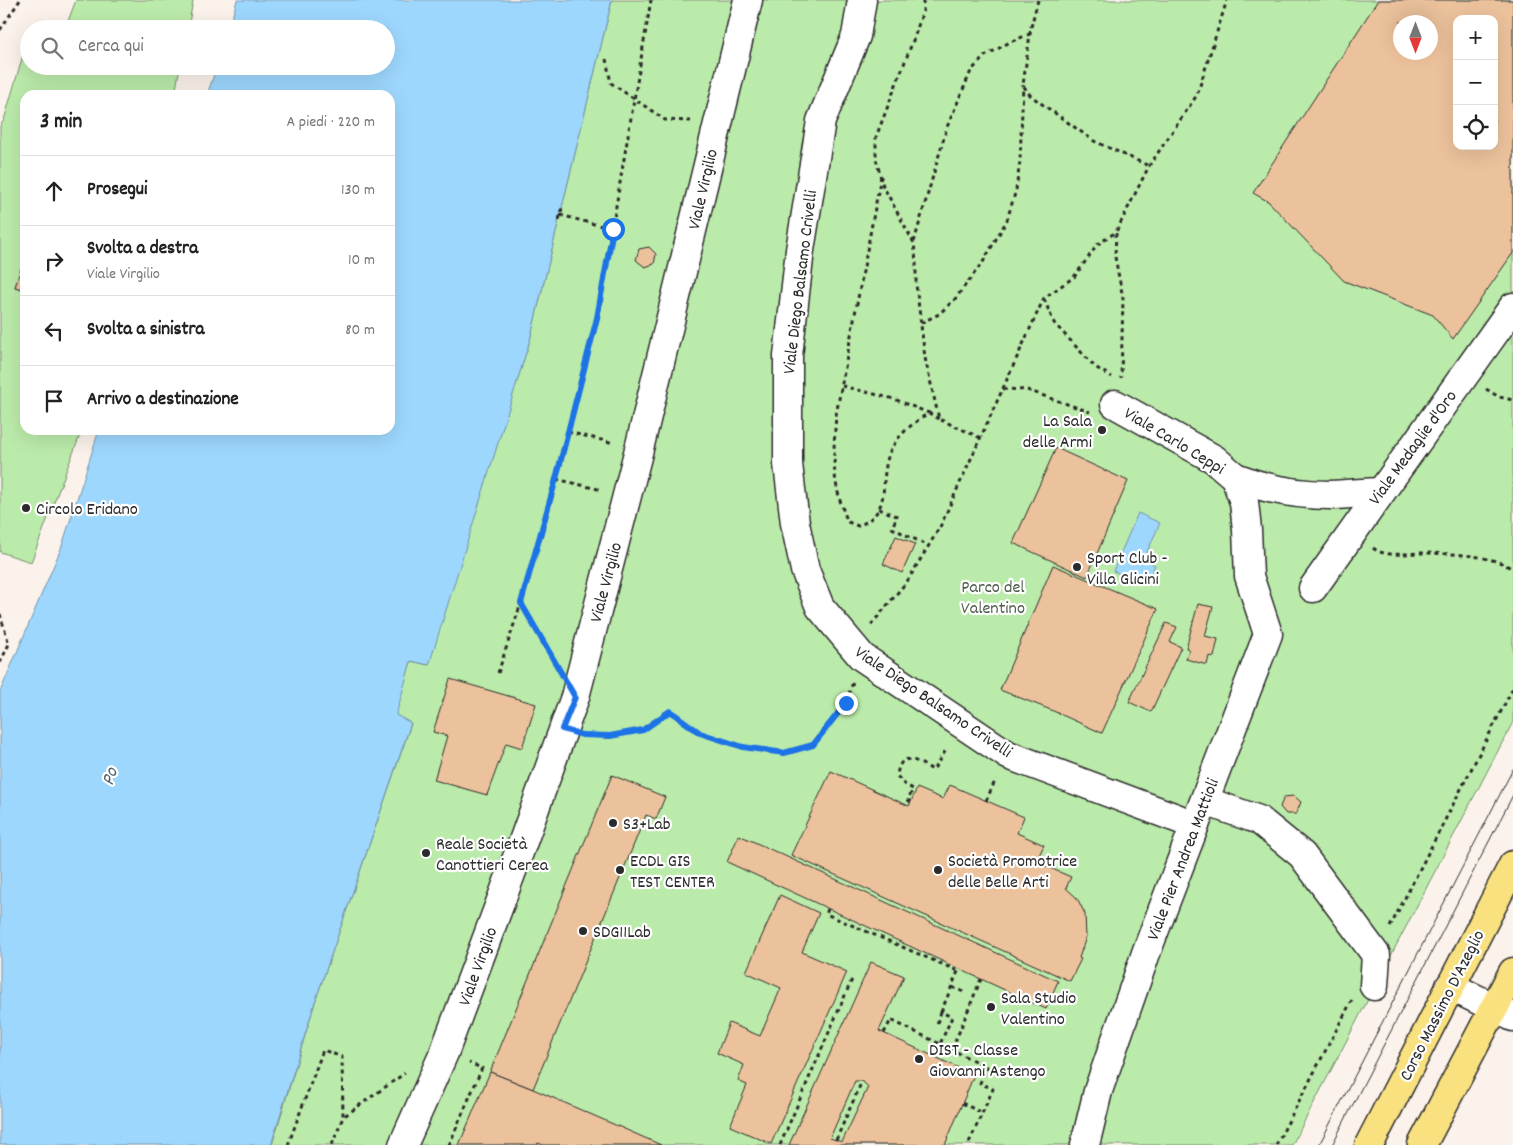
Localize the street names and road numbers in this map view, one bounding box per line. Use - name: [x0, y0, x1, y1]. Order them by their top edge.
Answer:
- street label: Viale Virgilio: [683, 147, 726, 232]
- street label: Viale Diego Balsamo Crivelli: [778, 189, 825, 376]
- street label: Viale Medaglie d'Oro: [1364, 386, 1464, 511]
- street label: Viale Carlo Ceppi: [1118, 402, 1229, 482]
- street label: Viale Virgilio: [585, 540, 630, 626]
- street label: Viale Diego Balsamo Crivelli: [849, 641, 1016, 765]
- street label: Viale Pier Andrea Mattioli: [1142, 775, 1227, 945]
- street label: Viale Virgilio: [454, 924, 505, 1010]
- street label: Corso Massimo D'Azeglio: [1394, 926, 1492, 1086]

